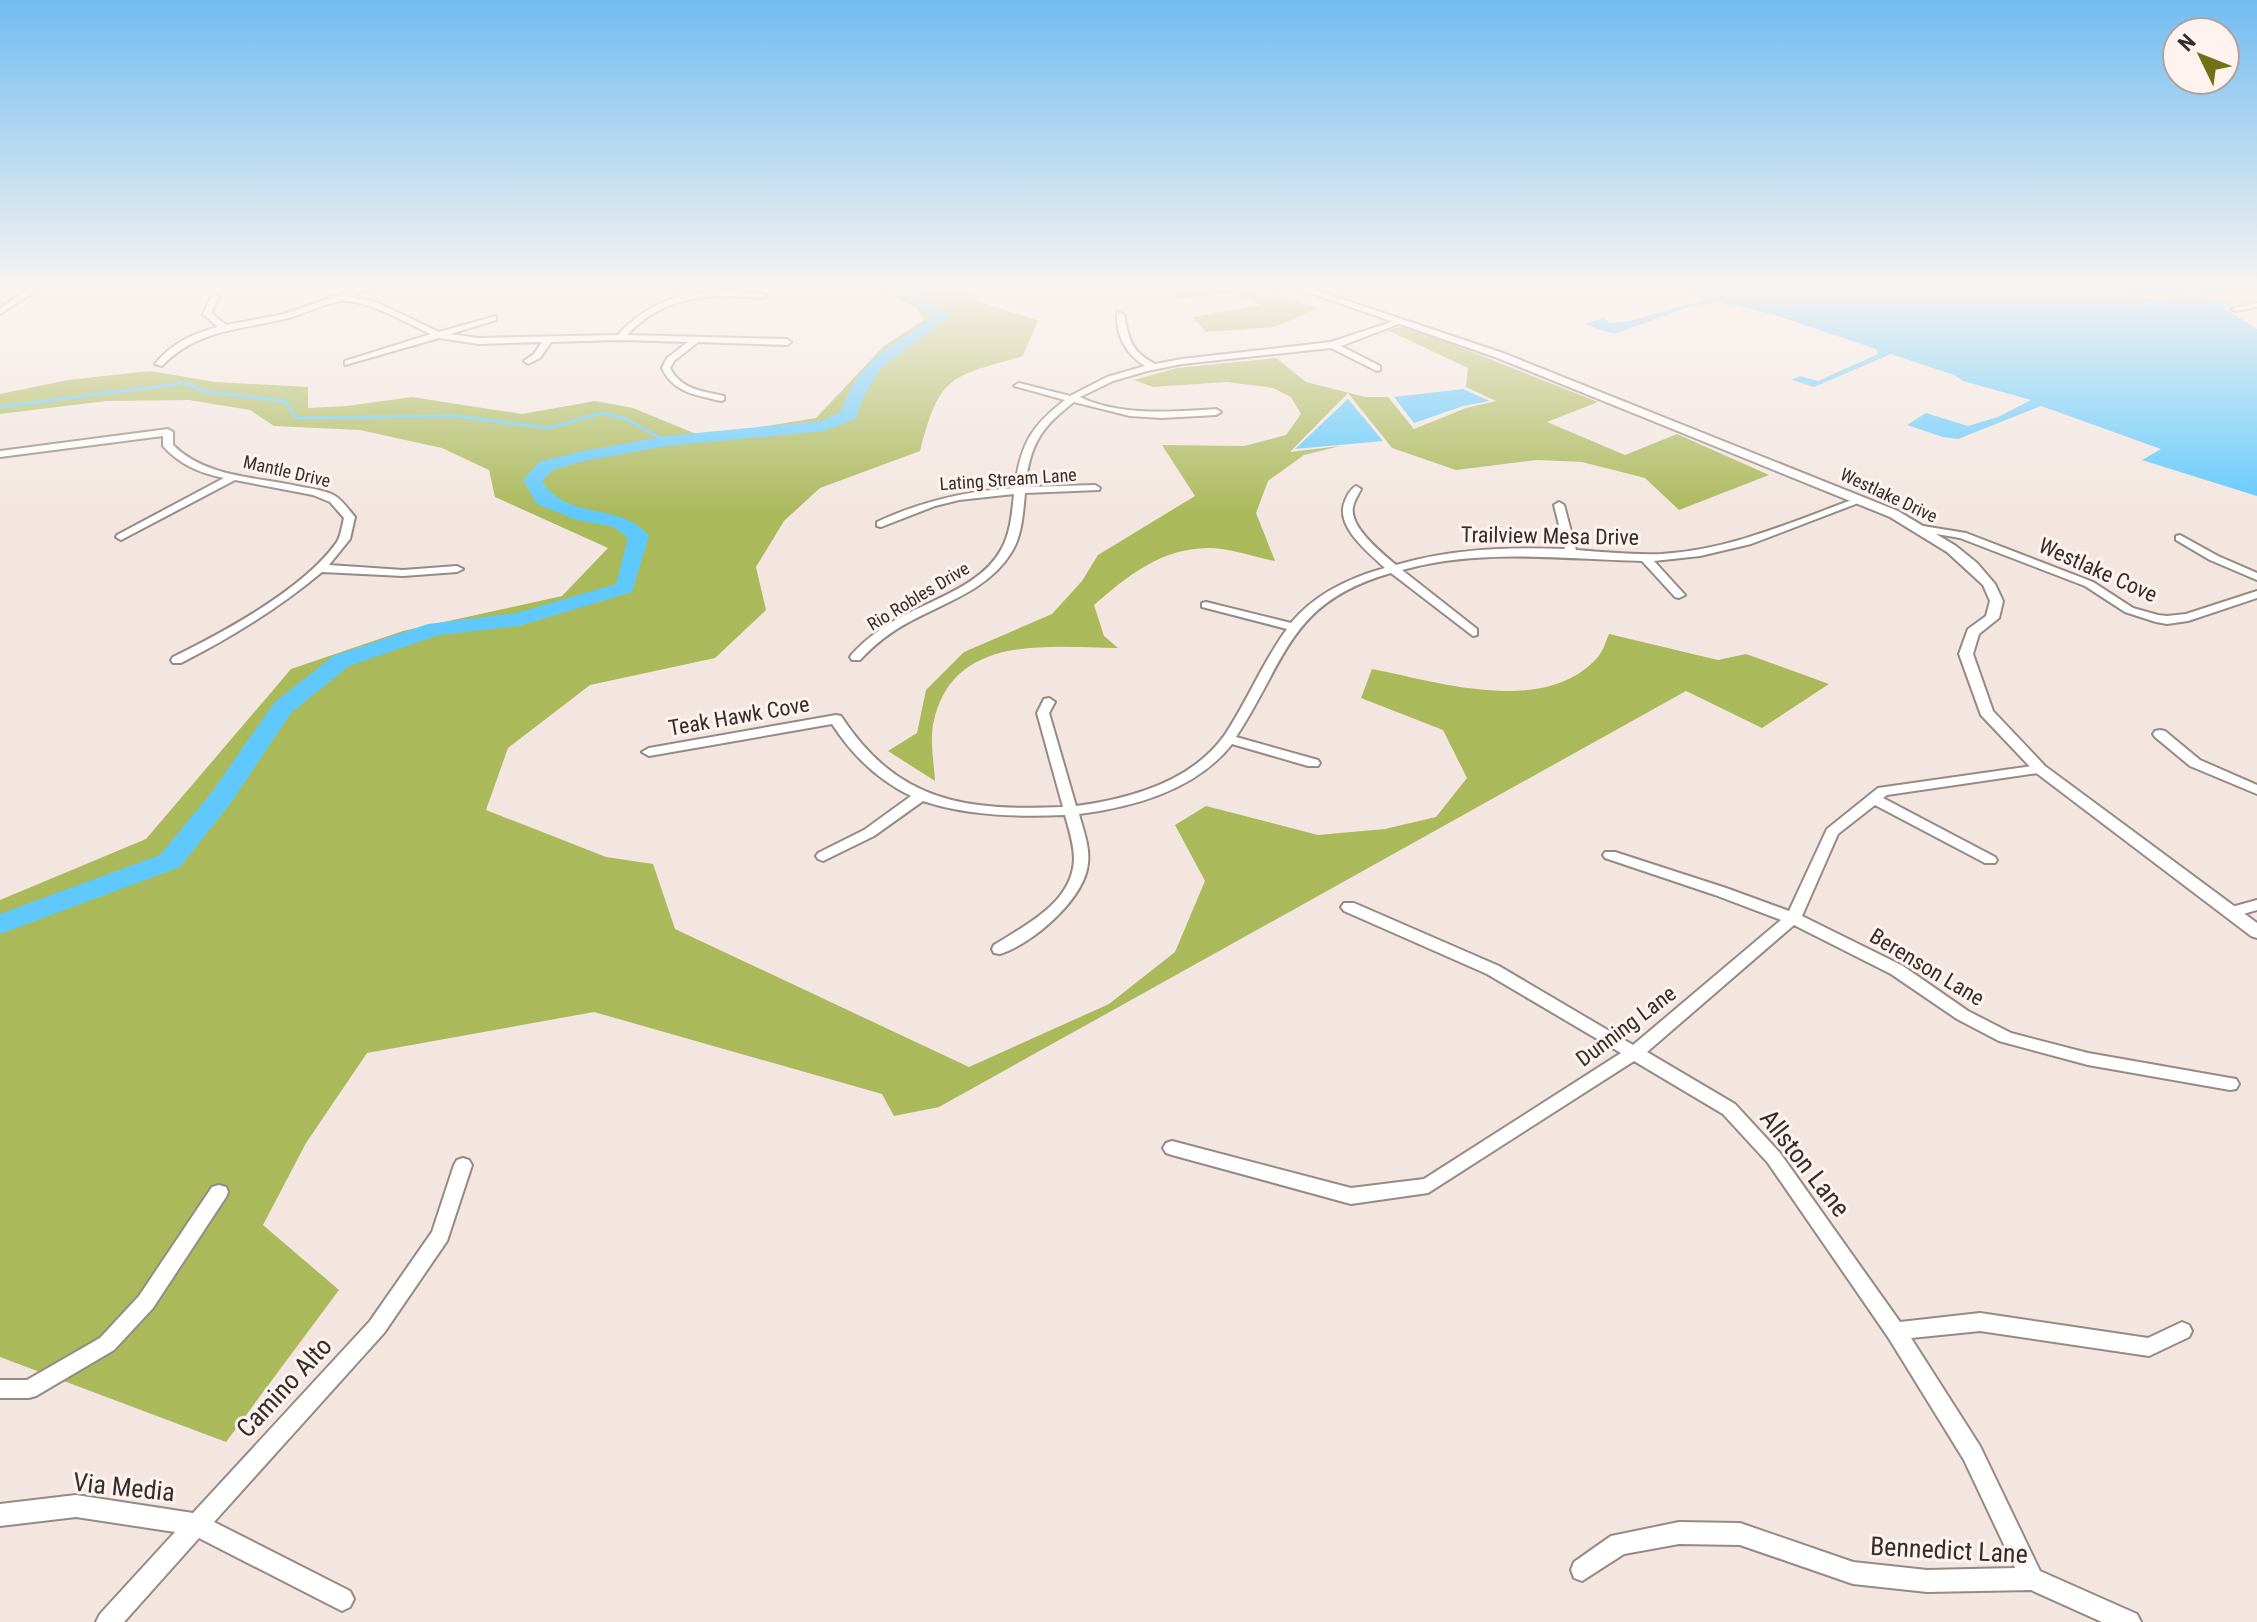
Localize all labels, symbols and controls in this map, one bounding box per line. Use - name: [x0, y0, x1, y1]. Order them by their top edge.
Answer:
- north arrow: [2161, 16, 2241, 96]
- text: N: [2173, 29, 2200, 56]
- street label: Mantle Drive: [241, 451, 333, 491]
- street label: Westlake Drive: [1837, 463, 1941, 527]
- street label: Lating Stream Lane: [939, 464, 1077, 494]
- street label: Trailview Mesa Drive: [1461, 522, 1639, 550]
- street label: Westlake Cove: [2035, 533, 2161, 607]
- street label: Rio Robles Drive: [863, 557, 973, 635]
- street label: Teak Hawk Cove: [667, 691, 811, 741]
- street label: Berenson Lane: [1865, 923, 1989, 1011]
- street label: Dunning Lane: [1571, 980, 1681, 1072]
- street label: Allston Lane: [1754, 1104, 1856, 1222]
- street label: Camino Alto: [230, 1331, 338, 1443]
- street label: Via Media: [72, 1467, 176, 1507]
- street label: Bennedict Lane: [1869, 1531, 2029, 1569]

